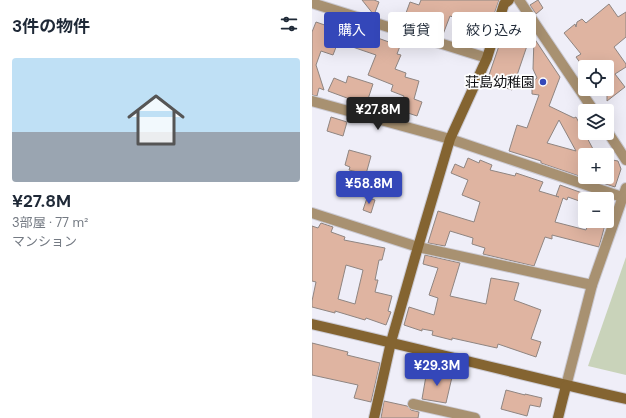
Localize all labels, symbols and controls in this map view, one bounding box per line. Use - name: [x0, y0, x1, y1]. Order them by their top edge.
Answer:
- chip: 購入: [324, 12, 380, 48]
- chip: 賃貸: [388, 12, 444, 48]
- chip: 絞り込み: [452, 12, 536, 48]
- icon: filters: [278, 13, 300, 35]
- text: 3件の物件: [12, 15, 90, 37]
- map controls: [578, 60, 614, 228]
- button: locate: [578, 60, 614, 96]
- place label: 荘島幼稚園: [465, 73, 535, 91]
- marker: 荘島幼稚園: [538, 77, 548, 87]
- icon: home: [120, 84, 192, 156]
- pin: ¥27.8M: [345, 97, 411, 131]
- text: ¥27.8M: [355, 101, 401, 118]
- button: layers: [578, 104, 614, 140]
- button: +: [578, 148, 614, 184]
- pin: ¥58.8M: [336, 171, 402, 205]
- text: ¥58.8M: [345, 175, 393, 192]
- text: ¥27.8M: [12, 190, 71, 212]
- button: −: [578, 192, 614, 228]
- text: 3部屋 · 77 m²: [12, 214, 88, 231]
- text: マンション: [12, 233, 77, 250]
- pin: ¥29.3M: [404, 353, 470, 387]
- text: ¥29.3M: [414, 357, 460, 374]

